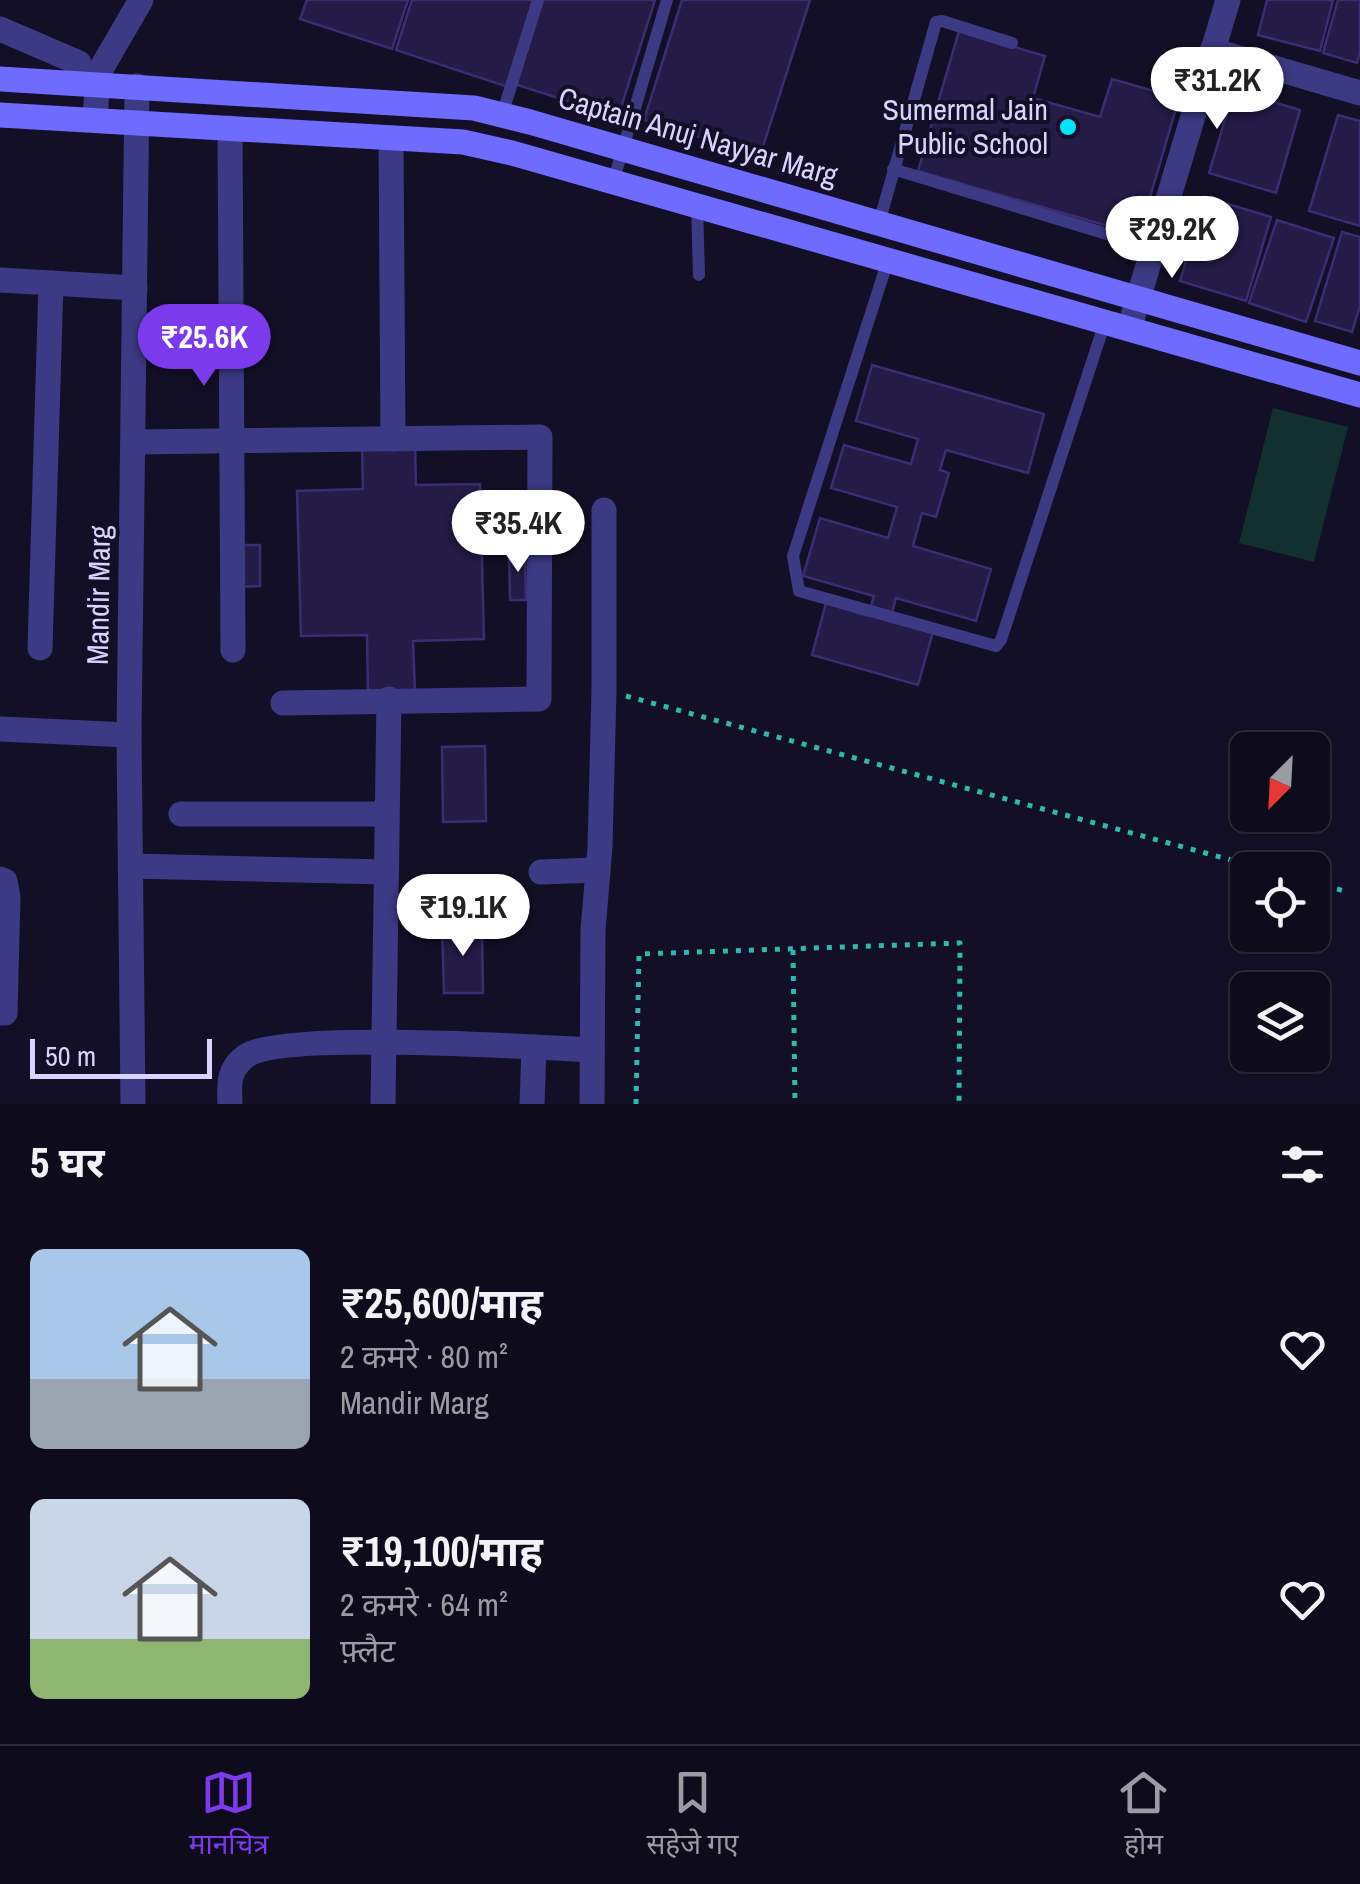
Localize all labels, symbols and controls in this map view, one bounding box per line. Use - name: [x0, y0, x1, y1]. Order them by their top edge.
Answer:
- pin: ₹31.2K: [1136, 47, 1298, 132]
- text: ₹31.2K: [1173, 58, 1261, 101]
- street label: Captain Anuj Nayyar Marg: [554, 77, 843, 195]
- place label: Sumermal Jain Public School: [883, 89, 1048, 163]
- marker: Sumermal Jain Public School: [1057, 116, 1079, 138]
- pin: ₹29.2K: [1091, 196, 1253, 281]
- text: ₹29.2K: [1128, 207, 1216, 250]
- pin: ₹25.6K: [123, 304, 285, 389]
- text: ₹25.6K: [160, 315, 248, 358]
- pin: ₹35.4K: [437, 490, 599, 575]
- text: ₹35.4K: [474, 501, 562, 544]
- street label: Mandir Marg: [77, 525, 119, 665]
- north arrow: [1230, 732, 1330, 832]
- map controls: [1230, 732, 1330, 1072]
- button: locate: [1230, 852, 1330, 952]
- pin: ₹19.1K: [382, 874, 544, 959]
- text: ₹19.1K: [419, 885, 507, 928]
- button: layers: [1230, 972, 1330, 1072]
- scale bar: [30, 1034, 212, 1078]
- text: 50 m: [45, 1037, 96, 1075]
- text: 5 घर: [30, 1134, 104, 1190]
- icon: filters: [1275, 1137, 1330, 1192]
- text: ₹25,600/माह: [340, 1275, 543, 1331]
- icon: home: [110, 1289, 230, 1409]
- icon: heart: [1275, 1322, 1330, 1377]
- text: 2 कमरे · 80 m²: [340, 1335, 508, 1378]
- text: Mandir Marg: [340, 1381, 489, 1424]
- text: ₹19,100/माह: [340, 1523, 543, 1579]
- icon: home: [110, 1539, 230, 1659]
- icon: heart: [1275, 1572, 1330, 1627]
- text: 2 कमरे · 64 m²: [340, 1583, 508, 1626]
- text: फ़्लैट: [340, 1629, 395, 1672]
- tab: मानचित्र: [189, 1765, 269, 1865]
- tab: सहेजे गए: [646, 1765, 739, 1865]
- tab: होम: [1116, 1765, 1171, 1865]

